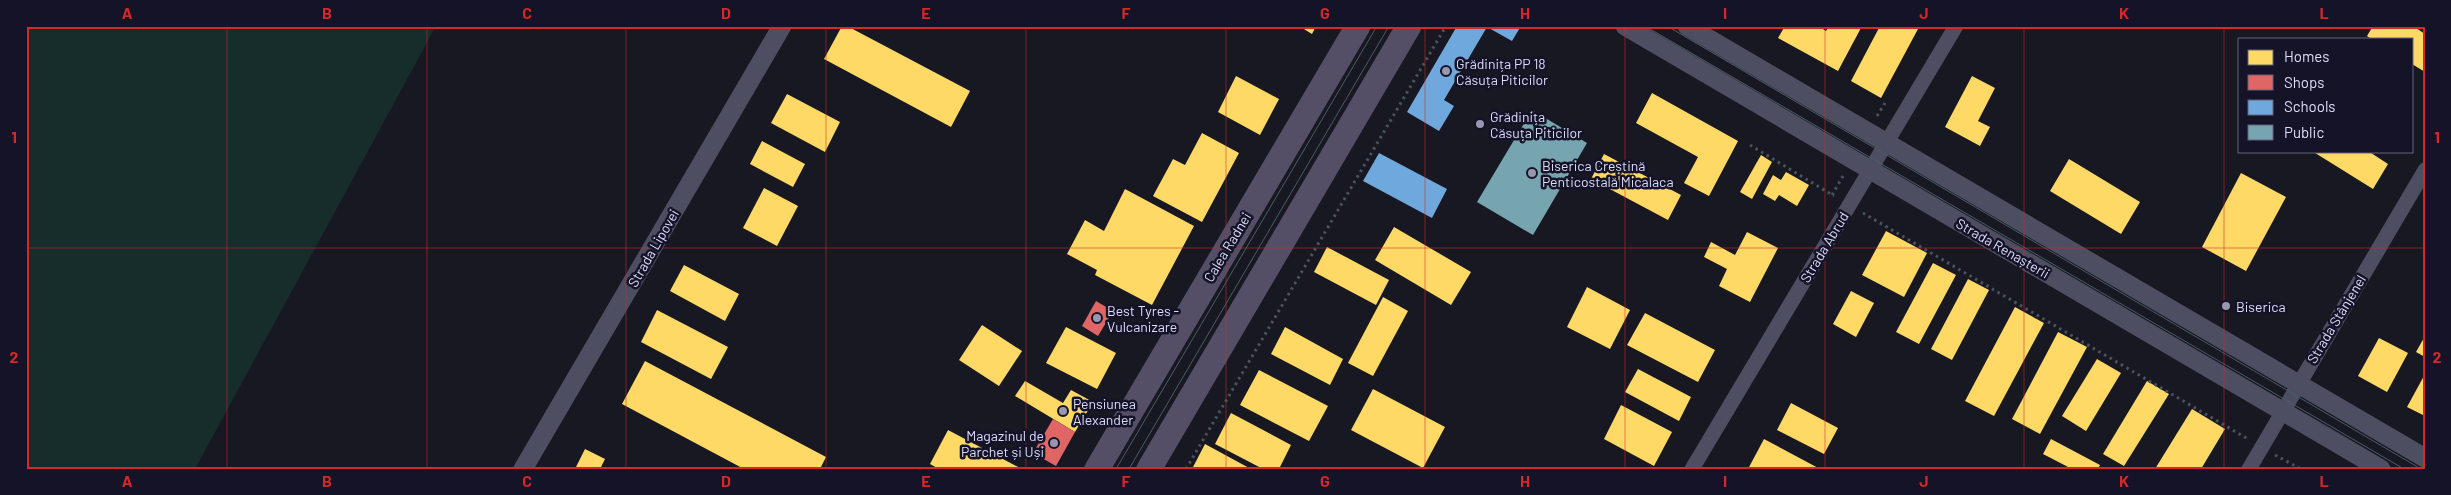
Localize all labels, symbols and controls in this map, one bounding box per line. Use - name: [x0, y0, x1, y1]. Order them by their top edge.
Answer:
- text: A: [122, 3, 133, 22]
- text: B: [322, 3, 332, 22]
- text: C: [522, 3, 532, 22]
- text: D: [721, 3, 731, 22]
- text: E: [921, 3, 931, 22]
- text: F: [1122, 3, 1131, 22]
- text: G: [1320, 3, 1330, 22]
- text: H: [1520, 3, 1530, 22]
- text: I: [1723, 3, 1727, 22]
- text: J: [1919, 3, 1929, 22]
- text: K: [2119, 3, 2129, 22]
- text: L: [2319, 3, 2329, 22]
- legend: [2238, 38, 2414, 152]
- text: Homes: [2284, 47, 2329, 65]
- place label: Grădinița PP 18 Căsuța Piticilor: [1456, 55, 1548, 88]
- marker: Grădinița PP 18 Căsuța Piticilor: [1440, 65, 1452, 77]
- text: Shops: [2284, 73, 2324, 91]
- text: Schools: [2284, 97, 2336, 115]
- place label: Grădinița Căsuța Piticilor: [1490, 108, 1582, 141]
- marker: Grădinița Căsuța Piticilor: [1474, 118, 1486, 130]
- text: Public: [2284, 123, 2324, 141]
- text: 1: [11, 127, 17, 146]
- text: 1: [2434, 127, 2440, 146]
- place label: Biserica Creștină Penticostală Micalaca: [1542, 157, 1674, 190]
- marker: Biserica Creștină Penticostală Micalaca: [1526, 167, 1538, 179]
- street label: Strada Lipovei: [624, 206, 682, 290]
- street label: Calea Radnei: [1200, 209, 1254, 285]
- street label: Strada Abrud: [1796, 209, 1852, 285]
- street label: Strada Renașterii: [1953, 214, 2053, 282]
- street label: Strada Stânjenel: [2303, 272, 2369, 366]
- place label: Biserica: [2236, 298, 2286, 315]
- marker: Biserica: [2220, 300, 2232, 312]
- place label: Best Tyres - Vulcanizare: [1107, 302, 1179, 335]
- marker: Best Tyres - Vulcanizare: [1091, 312, 1103, 324]
- text: 2: [10, 347, 19, 366]
- text: 2: [2433, 347, 2442, 366]
- place label: Pensiunea Alexander: [1073, 395, 1136, 428]
- marker: Pensiunea Alexander: [1057, 405, 1069, 417]
- place label: Magazinul de Parchet și Uși: [961, 427, 1044, 460]
- marker: Magazinul de Parchet și Uși: [1048, 437, 1060, 449]
- text: A: [122, 471, 133, 490]
- text: B: [322, 471, 332, 490]
- text: C: [522, 471, 532, 490]
- text: D: [721, 471, 731, 490]
- text: E: [921, 471, 931, 490]
- text: F: [1122, 471, 1131, 490]
- text: G: [1320, 471, 1330, 490]
- text: H: [1520, 471, 1530, 490]
- text: I: [1723, 471, 1727, 490]
- text: J: [1919, 471, 1929, 490]
- text: K: [2119, 471, 2129, 490]
- text: L: [2319, 471, 2329, 490]

